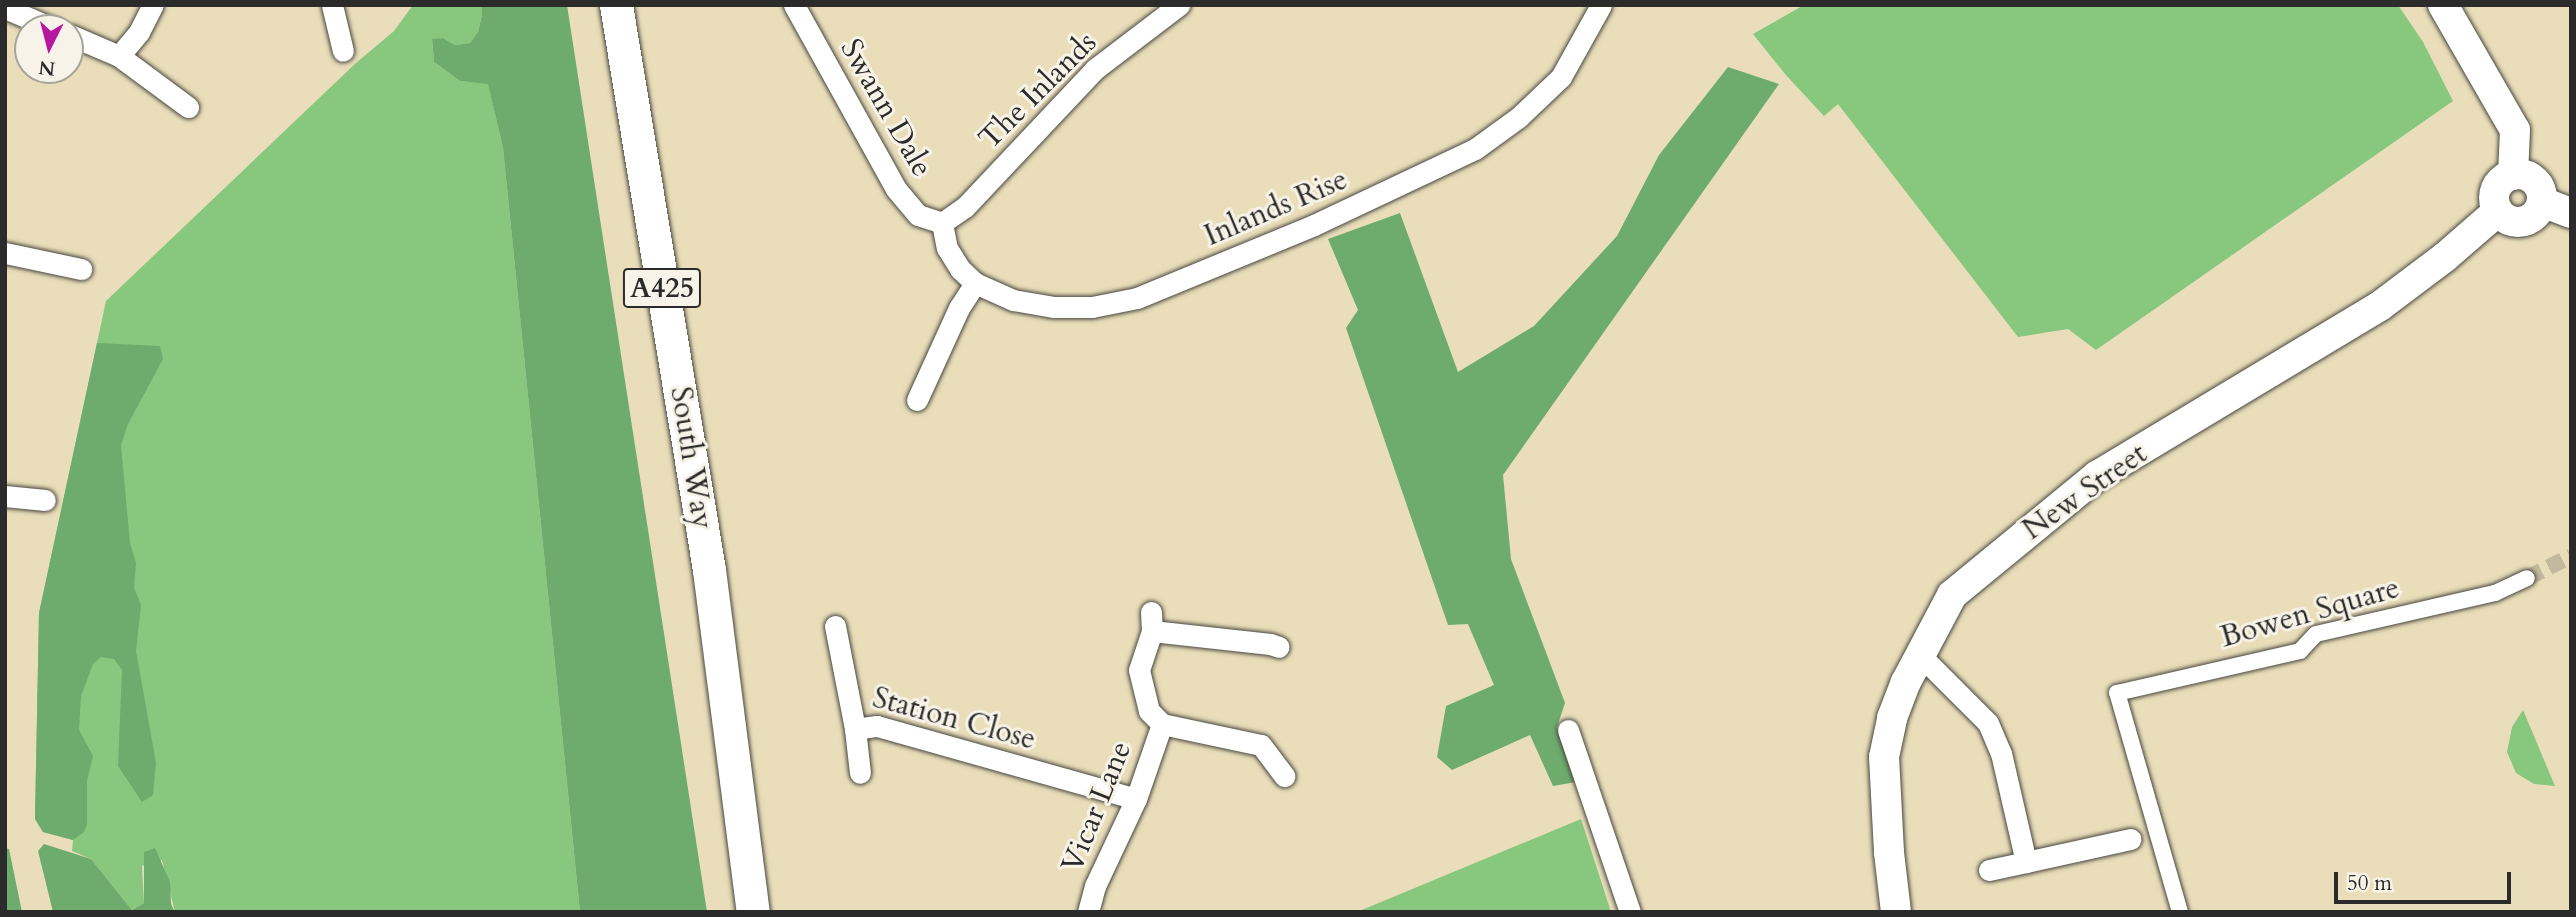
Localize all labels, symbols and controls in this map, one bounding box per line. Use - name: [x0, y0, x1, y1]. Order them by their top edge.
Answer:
- north arrow: [14, 14, 84, 84]
- street label: The Inlands: [972, 25, 1104, 157]
- street label: Swann Dale: [832, 33, 940, 183]
- text: N: [37, 54, 57, 82]
- street label: Inlands Rise: [1199, 162, 1353, 254]
- road number: A425: [622, 264, 702, 312]
- street label: South Way: [662, 384, 720, 532]
- street label: New Street: [2016, 436, 2154, 548]
- street label: Bowen Square: [2216, 570, 2404, 656]
- street label: Station Close: [869, 680, 1039, 758]
- street label: Vicar Lane: [1054, 736, 1140, 878]
- scale bar: [2338, 858, 2515, 902]
- text: 50 m: [2347, 869, 2392, 898]

